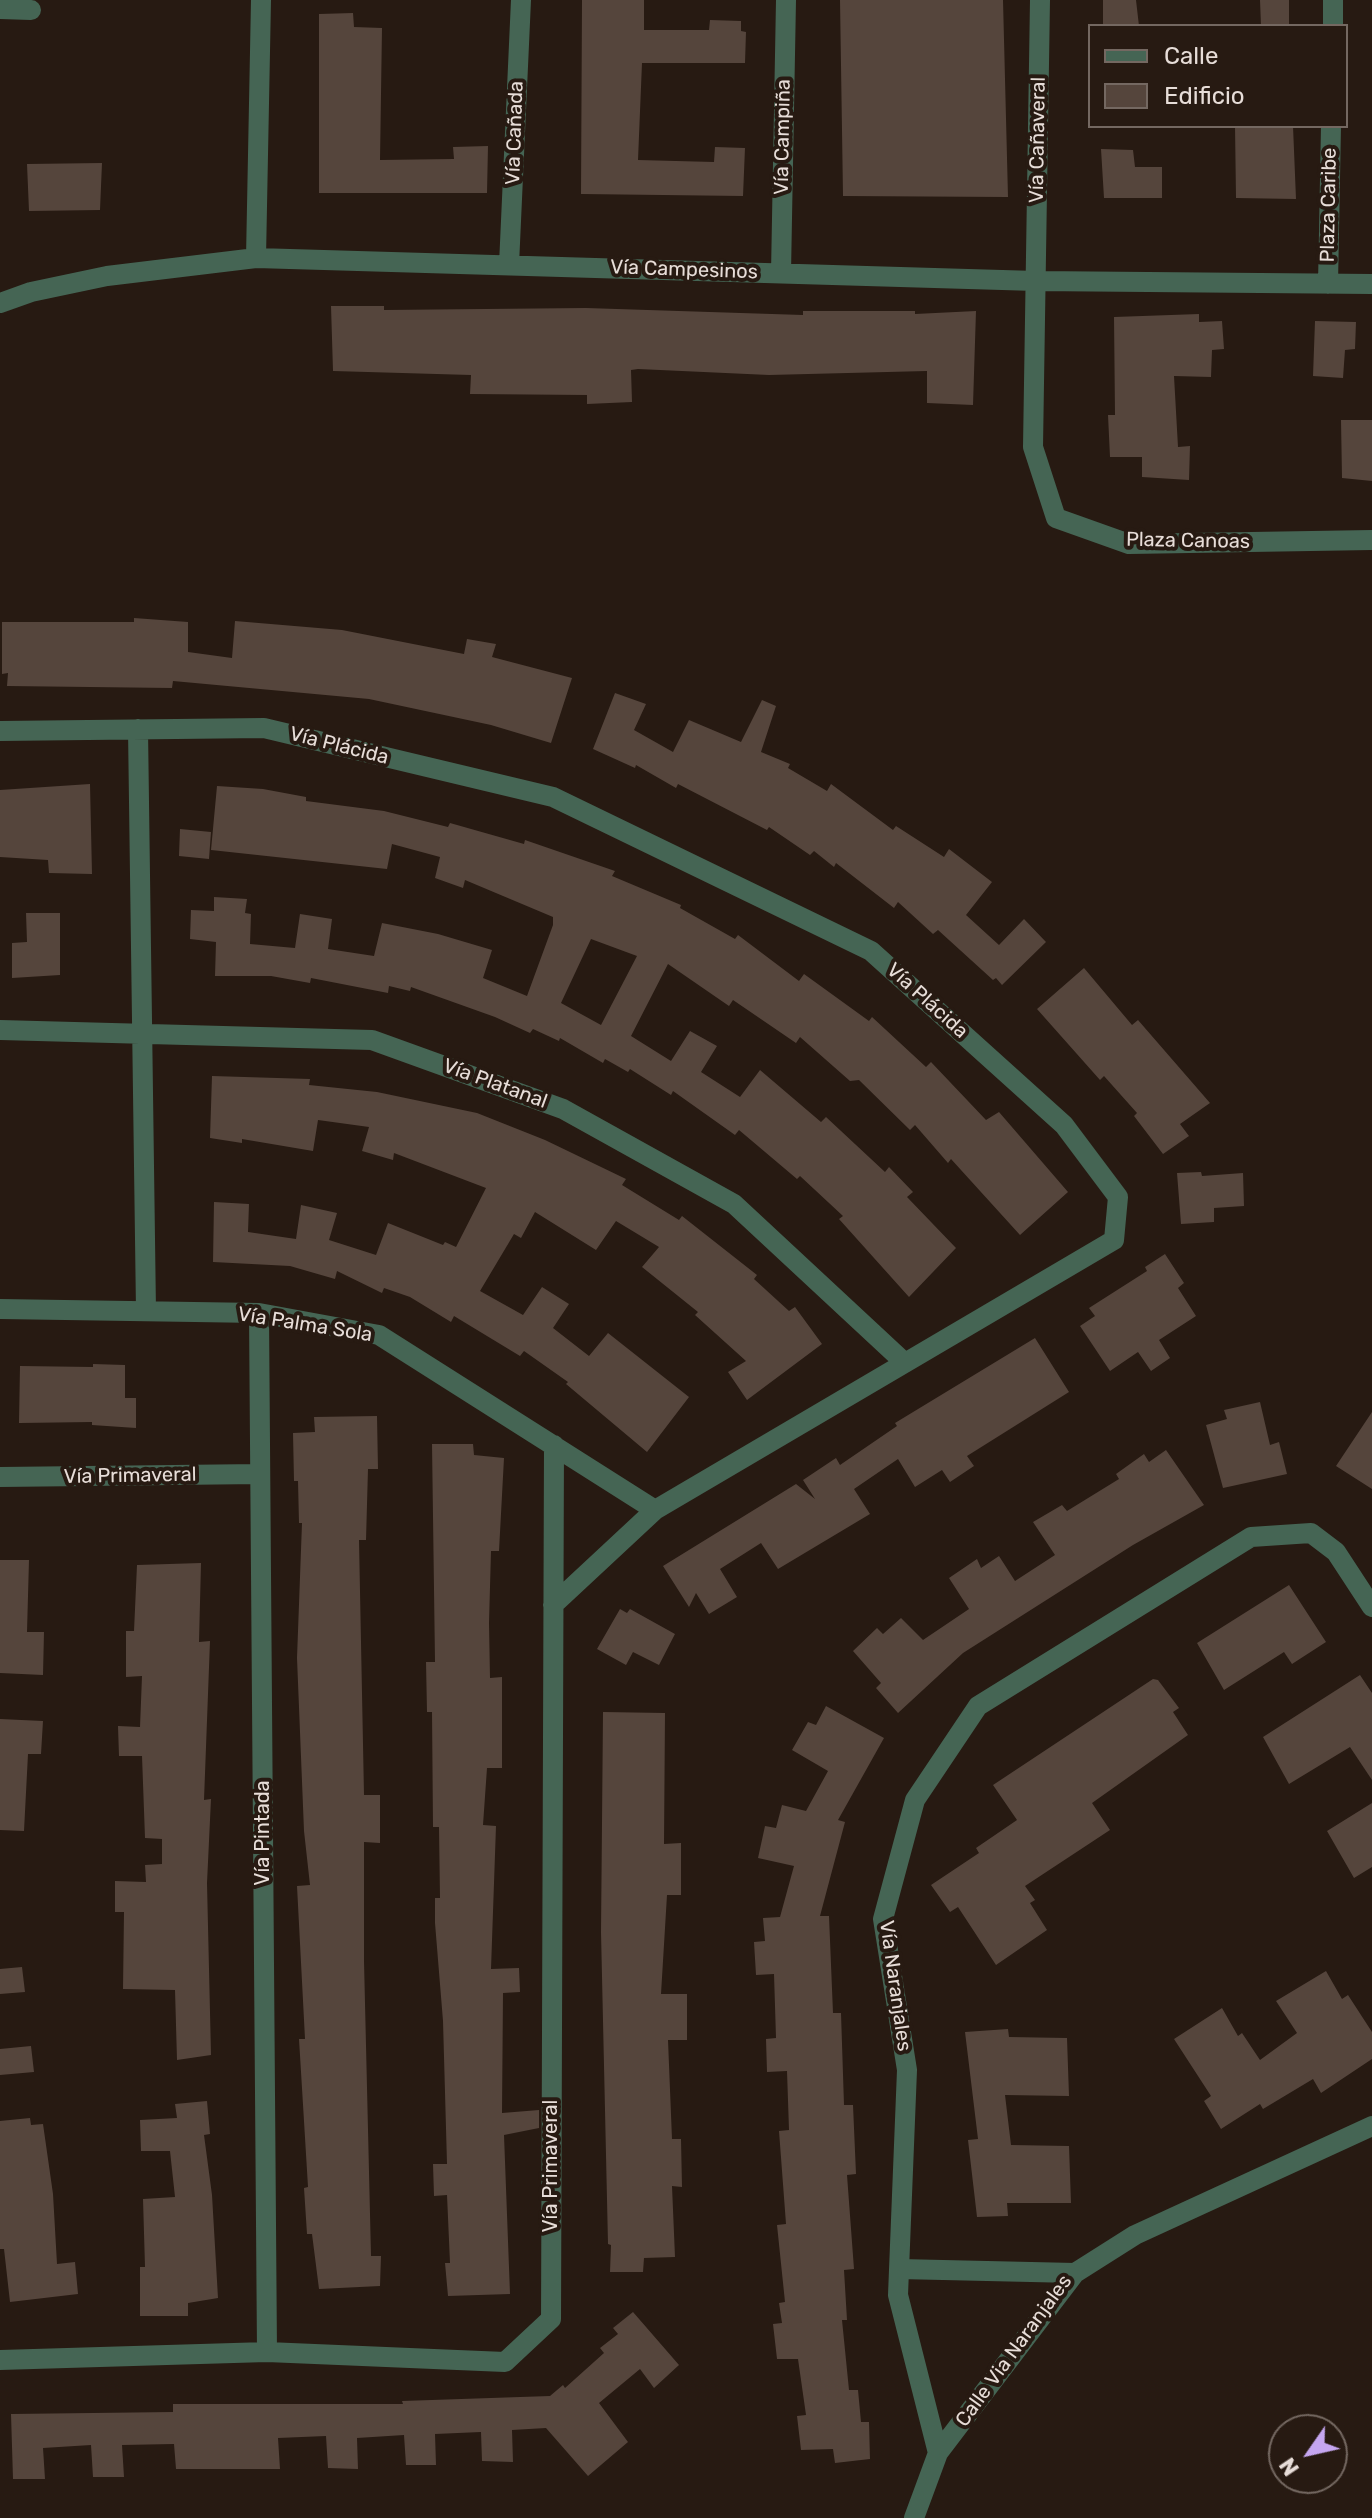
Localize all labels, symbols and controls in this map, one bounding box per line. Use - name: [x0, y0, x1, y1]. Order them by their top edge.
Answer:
- legend: [1088, 24, 1348, 128]
- text: Calle: [1164, 42, 1218, 70]
- street label: Vía Cañaveral: [1025, 77, 1051, 203]
- street label: Vía Campiña: [770, 79, 796, 195]
- street label: Vía Cañada: [501, 80, 529, 186]
- text: Edificio: [1164, 82, 1245, 110]
- street label: Plaza Caribe: [1316, 147, 1342, 263]
- street label: Vía Campesinos: [610, 255, 758, 285]
- street label: Plaza Canoas: [1126, 528, 1250, 554]
- street label: Vía Plácida: [287, 722, 391, 770]
- street label: Vía Plácida: [881, 958, 973, 1044]
- street label: Vía Platanal: [440, 1054, 550, 1114]
- street label: Vía Palma Sola: [236, 1303, 374, 1347]
- street label: Vía Primaveral: [63, 1463, 197, 1489]
- street label: Vía Pintada: [251, 1780, 275, 1886]
- street label: Vía Naranjales: [874, 1919, 916, 2053]
- street label: Vía Primaveral: [539, 2100, 563, 2232]
- street label: Calle Via Naranjales: [951, 2270, 1077, 2432]
- north arrow: [1268, 2414, 1348, 2494]
- text: N: [1274, 2452, 1305, 2481]

